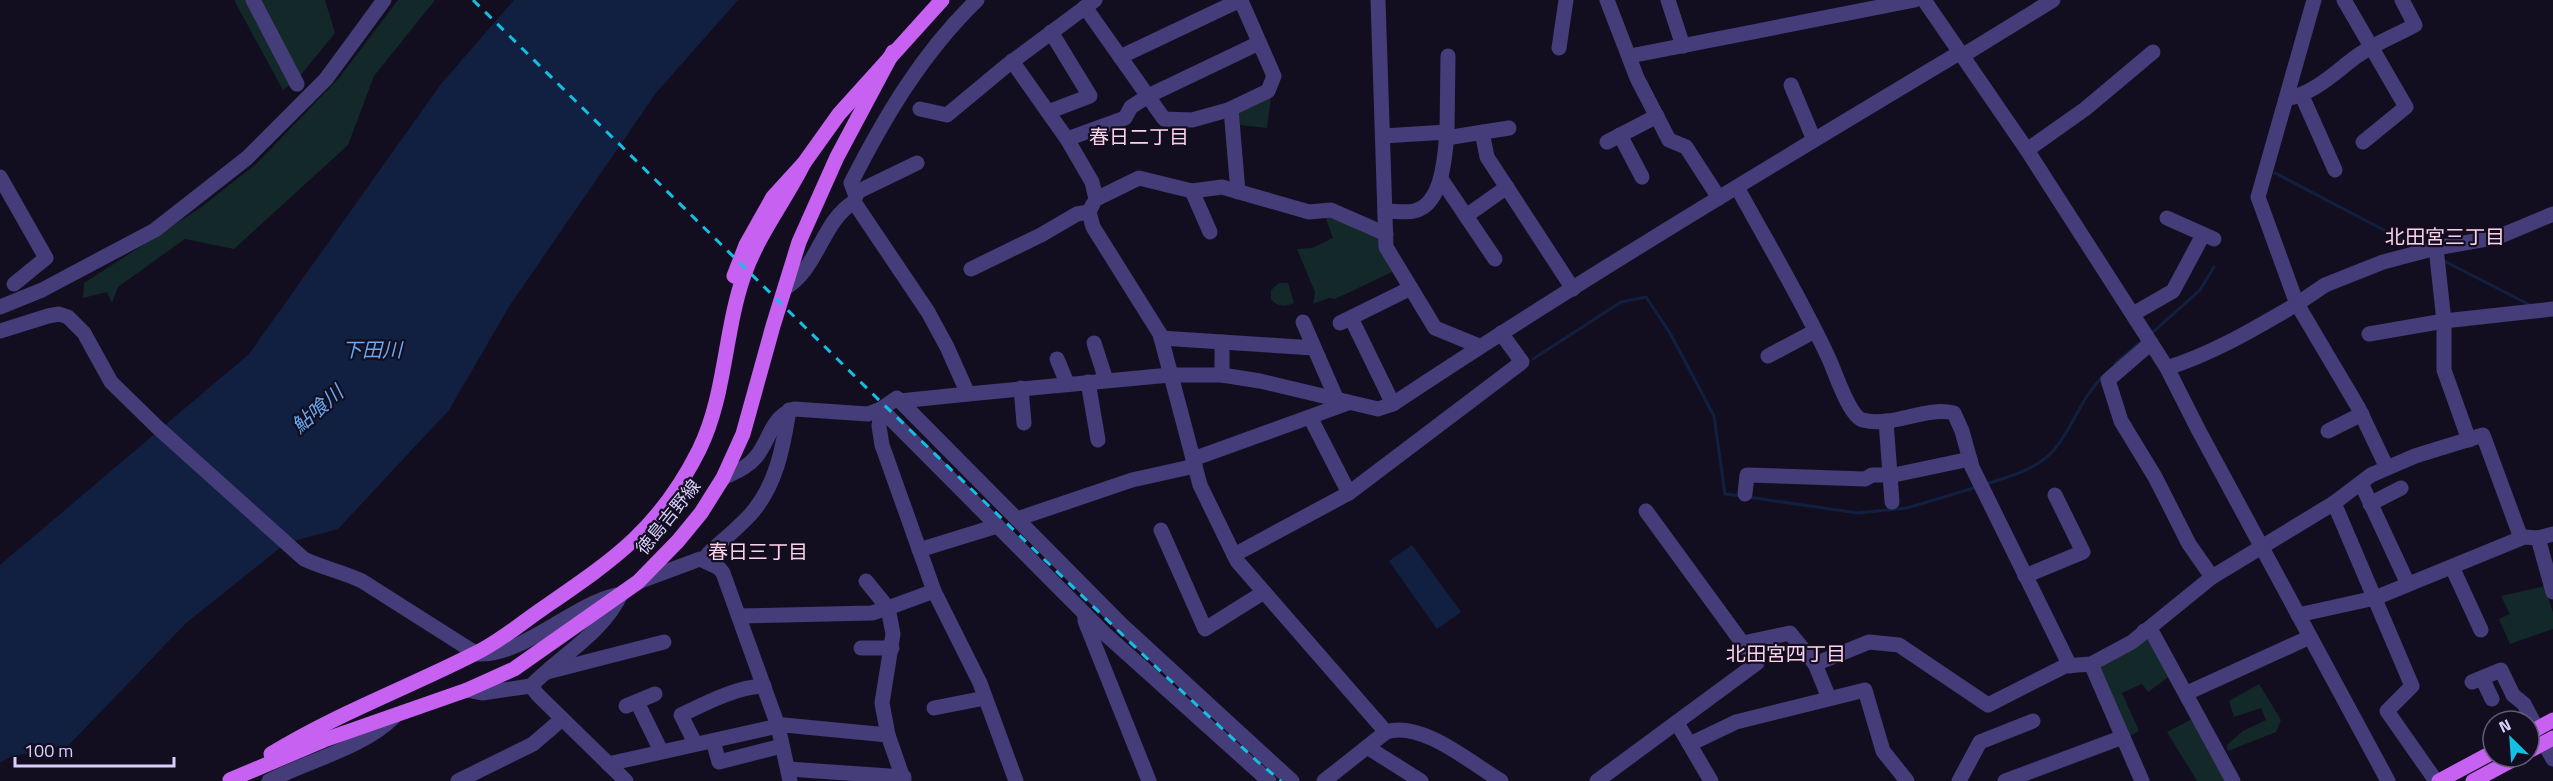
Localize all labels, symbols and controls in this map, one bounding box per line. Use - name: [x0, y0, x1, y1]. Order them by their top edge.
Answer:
- district label: 春日二丁目: [1089, 121, 1189, 152]
- district label: 北田宮三丁目: [2385, 221, 2505, 252]
- water label: 下田川: [342, 334, 404, 365]
- water label: 鮎喰川: [284, 376, 351, 440]
- street label: 徳島吉野線: [629, 474, 707, 560]
- district label: 春日三丁目: [708, 536, 808, 567]
- district label: 北田宮四丁目: [1726, 638, 1846, 669]
- north arrow: [2481, 709, 2541, 769]
- text: N: [2495, 712, 2515, 739]
- scale bar: [15, 730, 174, 768]
- text: 100 m: [24, 737, 73, 764]

